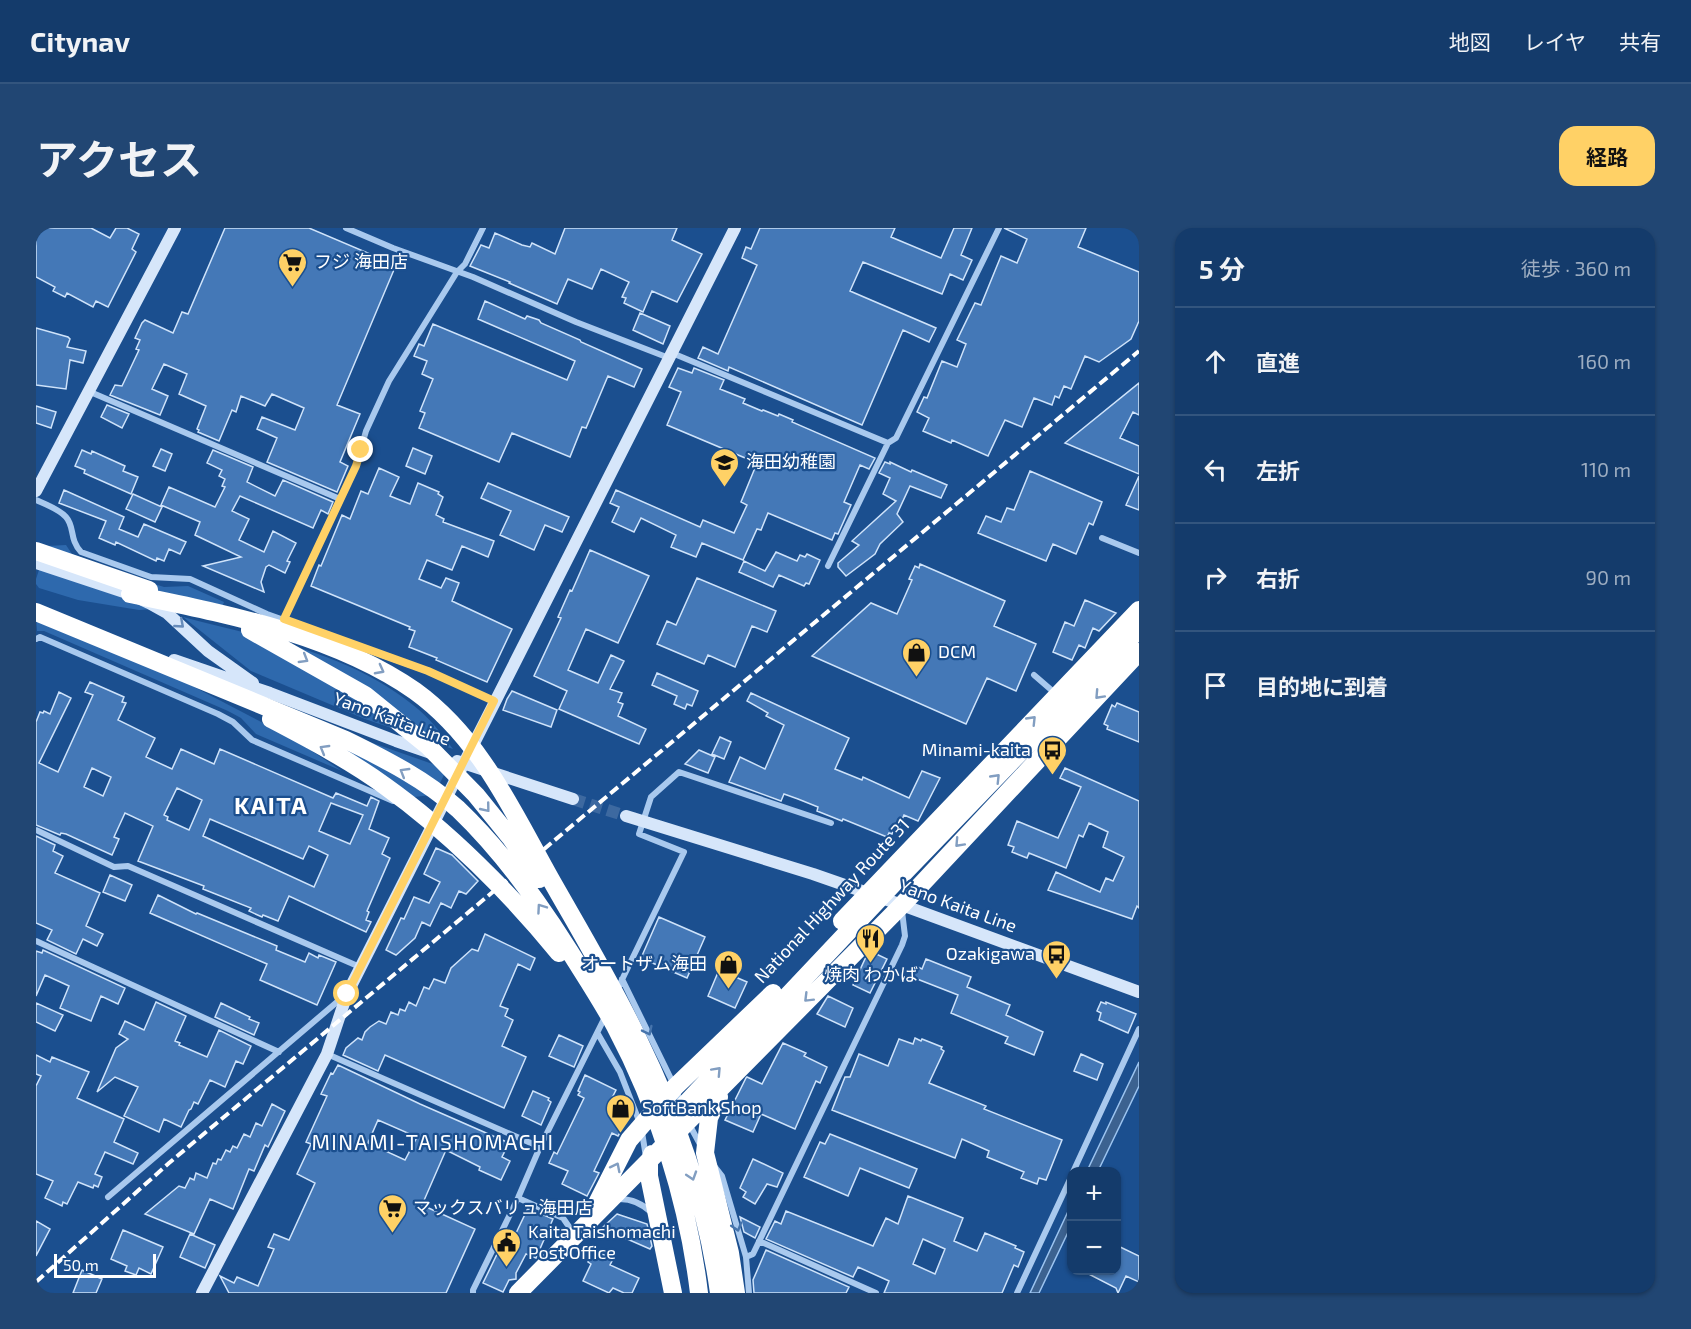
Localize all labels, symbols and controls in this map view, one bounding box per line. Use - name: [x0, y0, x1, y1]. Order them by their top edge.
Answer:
- text: Citynav: [30, 24, 130, 58]
- text: 地図: [1449, 29, 1491, 54]
- text: レイヤ: [1524, 29, 1586, 54]
- text: 共有: [1619, 29, 1661, 54]
- button: 経路: [1559, 126, 1655, 186]
- text: アクセス: [36, 133, 202, 183]
- supermarket icon: フジ 海田店: [277, 246, 309, 288]
- place label: フジ 海田店: [314, 250, 408, 272]
- text: 5 分: [1199, 253, 1245, 284]
- text: 徒歩 · 360 m: [1521, 256, 1631, 280]
- icon: ahead: [1199, 345, 1232, 378]
- text: 直進: [1256, 349, 1300, 375]
- text: 160 m: [1578, 349, 1631, 373]
- route end: [347, 436, 373, 462]
- school or university icon: 海田幼稚園: [709, 446, 741, 488]
- place label: 海田幼稚園: [746, 450, 836, 472]
- icon: left: [1199, 453, 1232, 486]
- text: 左折: [1256, 457, 1300, 483]
- text: 110 m: [1581, 457, 1631, 481]
- icon: right: [1199, 561, 1232, 594]
- text: 右折: [1256, 565, 1300, 591]
- text: 90 m: [1586, 565, 1631, 589]
- one-way arrow: [173, 617, 184, 628]
- shop icon: DCM: [901, 636, 933, 678]
- place label: DCM: [938, 640, 976, 662]
- one-way arrow: [298, 652, 308, 663]
- one-way arrow: [374, 663, 385, 674]
- icon: arrive: [1199, 669, 1232, 702]
- text: 目的地に到着: [1256, 673, 1388, 699]
- street label: Yano Kaita Line: [331, 687, 454, 749]
- one-way arrow: [1095, 688, 1106, 699]
- one-way arrow: [1025, 717, 1036, 727]
- bus stop icon: Minami-kaita: [1036, 734, 1068, 776]
- place label: Minami-kaita: [922, 738, 1031, 760]
- one-way arrow: [320, 745, 330, 756]
- one-way arrow: [400, 767, 410, 779]
- one-way arrow: [989, 775, 1000, 785]
- district label: KAITA: [234, 790, 308, 819]
- one-way arrow: [479, 801, 490, 812]
- street label: National Highway Route 31: [749, 813, 913, 987]
- one-way arrow: [955, 836, 966, 847]
- street label: Yano Kaita Line: [897, 874, 1020, 936]
- one-way arrow: [537, 904, 548, 915]
- restaurant icon: 焼肉 わかば: [855, 922, 887, 964]
- bus stop icon: Ozakigawa: [1040, 938, 1072, 980]
- place label: Ozakigawa: [946, 942, 1035, 964]
- shop icon: オートザム海田: [712, 948, 744, 990]
- place label: オートザム海田: [581, 952, 707, 974]
- place label: 焼肉 わかば: [824, 963, 918, 985]
- route start: [333, 980, 359, 1006]
- one-way arrow: [805, 990, 816, 1001]
- one-way arrow: [640, 1025, 652, 1036]
- one-way arrow: [709, 1068, 720, 1079]
- shop icon: SoftBank Shop: [605, 1092, 637, 1134]
- place label: SoftBank Shop: [642, 1096, 762, 1118]
- district label: MINAMI-TAISHOMACHI: [311, 1129, 555, 1154]
- one-way arrow: [608, 1162, 620, 1173]
- map controls: [1067, 1167, 1121, 1275]
- button: +: [1067, 1167, 1121, 1221]
- one-way arrow: [685, 1170, 697, 1181]
- supermarket icon: マックスバリュ海田店: [376, 1192, 408, 1234]
- place label: マックスバリュ海田店: [413, 1196, 592, 1218]
- place label: Kaita Taishomachi Post Office: [528, 1220, 676, 1263]
- one-way arrow: [730, 1221, 742, 1232]
- button: −: [1067, 1221, 1121, 1275]
- public building icon: Kaita Taishomachi Post Office: [491, 1226, 523, 1268]
- scale bar: [54, 1251, 156, 1278]
- text: 50 m: [63, 1255, 99, 1274]

